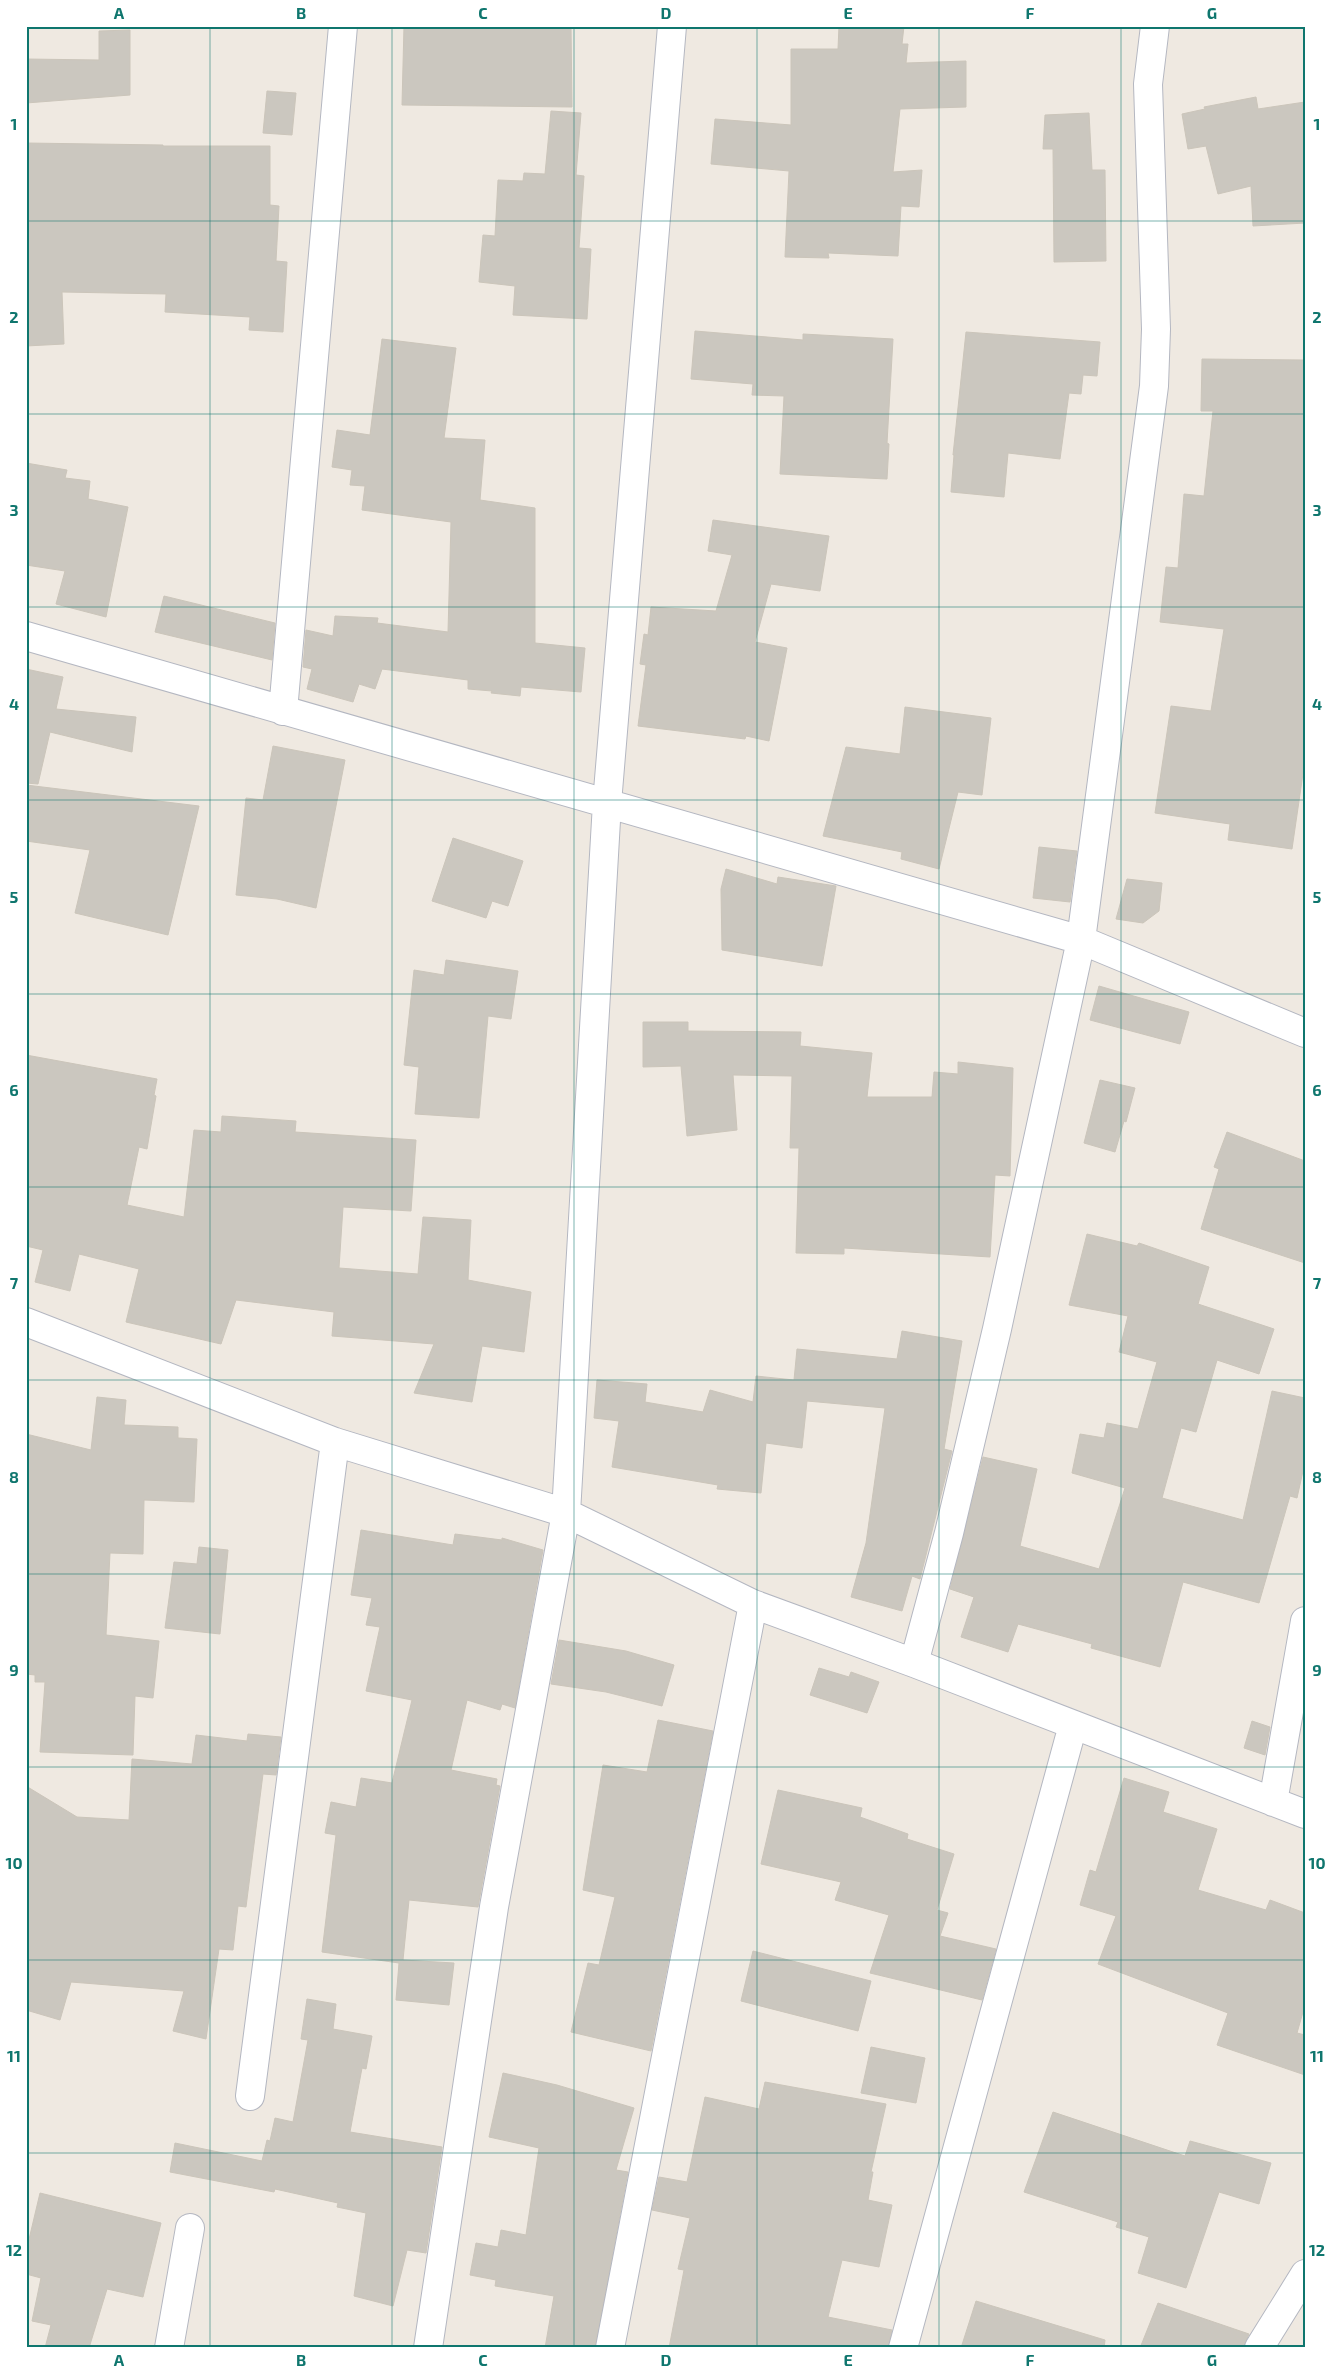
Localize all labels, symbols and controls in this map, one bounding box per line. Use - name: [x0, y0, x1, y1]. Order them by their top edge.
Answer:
- text: A: [114, 3, 125, 22]
- text: B: [296, 3, 306, 22]
- text: C: [478, 3, 488, 22]
- text: D: [661, 3, 672, 22]
- text: E: [843, 3, 853, 22]
- text: F: [1026, 3, 1035, 22]
- text: G: [1207, 3, 1217, 22]
- text: 1: [11, 114, 17, 133]
- text: 1: [1314, 114, 1320, 133]
- text: 2: [9, 307, 19, 326]
- text: 2: [1312, 307, 1322, 326]
- text: 3: [9, 500, 19, 519]
- text: 3: [1312, 500, 1322, 519]
- text: 4: [9, 694, 19, 713]
- text: 4: [1312, 694, 1322, 713]
- text: 5: [10, 887, 19, 906]
- text: 5: [1313, 887, 1322, 906]
- text: 6: [9, 1080, 19, 1099]
- text: 6: [1312, 1080, 1322, 1099]
- text: 7: [10, 1273, 19, 1292]
- text: 7: [1313, 1273, 1322, 1292]
- text: 8: [9, 1467, 19, 1486]
- text: 8: [1312, 1467, 1322, 1486]
- text: 9: [9, 1660, 19, 1679]
- text: 9: [1312, 1660, 1322, 1679]
- text: 10: [5, 1853, 23, 1872]
- text: 10: [1308, 1853, 1326, 1872]
- text: 11: [7, 2046, 21, 2065]
- text: 11: [1310, 2046, 1324, 2065]
- text: 12: [6, 2240, 22, 2259]
- text: 12: [1309, 2240, 1325, 2259]
- text: A: [114, 2350, 125, 2369]
- text: B: [296, 2350, 306, 2369]
- text: C: [478, 2350, 488, 2369]
- text: D: [661, 2350, 672, 2369]
- text: E: [843, 2350, 853, 2369]
- text: F: [1026, 2350, 1035, 2369]
- text: G: [1207, 2350, 1217, 2369]

